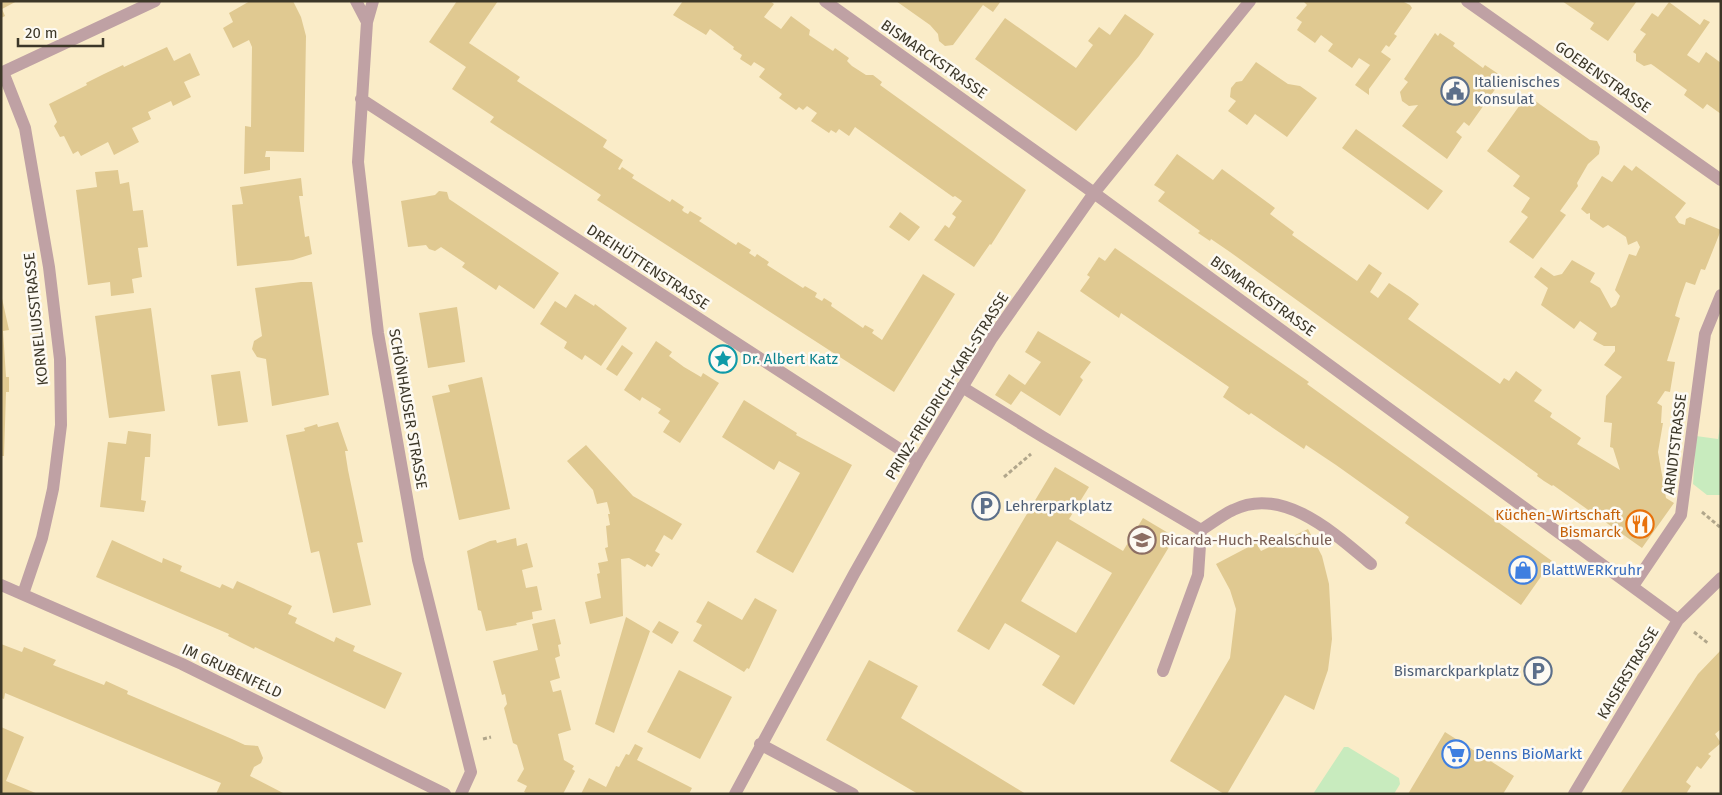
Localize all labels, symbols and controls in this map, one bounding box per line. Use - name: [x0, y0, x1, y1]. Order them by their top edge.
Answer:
- scale bar: [18, 15, 102, 47]
- street label: BISMARCKSTRASSE: [878, 16, 990, 102]
- text: 20 m: [25, 24, 58, 42]
- street label: GOEBENSTRASSE: [1552, 37, 1654, 117]
- place label: Italienisches Konsulat: [1474, 73, 1560, 108]
- public building icon: Italienisches Konsulat: [1440, 76, 1470, 106]
- street label: DREIHÜTTENSTRASSE: [583, 221, 713, 313]
- street label: KORNELIUSSTRASSE: [20, 252, 52, 386]
- street label: BISMARCKSTRASSE: [1207, 252, 1319, 340]
- street label: PRINZ-FRIEDRICH-KARL-STRASSE: [882, 289, 1012, 483]
- street label: SCHÖNHAUSER STRASSE: [385, 327, 431, 491]
- place icon: Dr. Albert Katz: [708, 344, 738, 374]
- place label: Dr. Albert Katz: [742, 350, 838, 368]
- street label: ARNDTSTRASSE: [1660, 392, 1690, 496]
- parking icon: Lehrerparkplatz: [971, 491, 1001, 521]
- place label: Lehrerparkplatz: [1005, 497, 1113, 515]
- place label: Küchen-Wirtschaft Bismarck: [1495, 506, 1622, 541]
- restaurant icon: Küchen-Wirtschaft Bismarck: [1625, 509, 1655, 539]
- school or university icon: Ricarda-Huch-Realschule: [1127, 525, 1157, 555]
- place label: Ricarda-Huch-Realschule: [1161, 531, 1332, 549]
- shop icon: BlattWERKruhr: [1508, 555, 1538, 585]
- place label: BlattWERKruhr: [1542, 561, 1642, 579]
- street label: KAISERSTRASSE: [1593, 624, 1663, 722]
- street label: IM GRUBENFELD: [179, 640, 285, 702]
- parking icon: Bismarckparkplatz: [1523, 656, 1553, 686]
- place label: Bismarckparkplatz: [1394, 662, 1519, 680]
- supermarket icon: Denns BioMarkt: [1441, 739, 1471, 769]
- place label: Denns BioMarkt: [1475, 745, 1583, 763]

